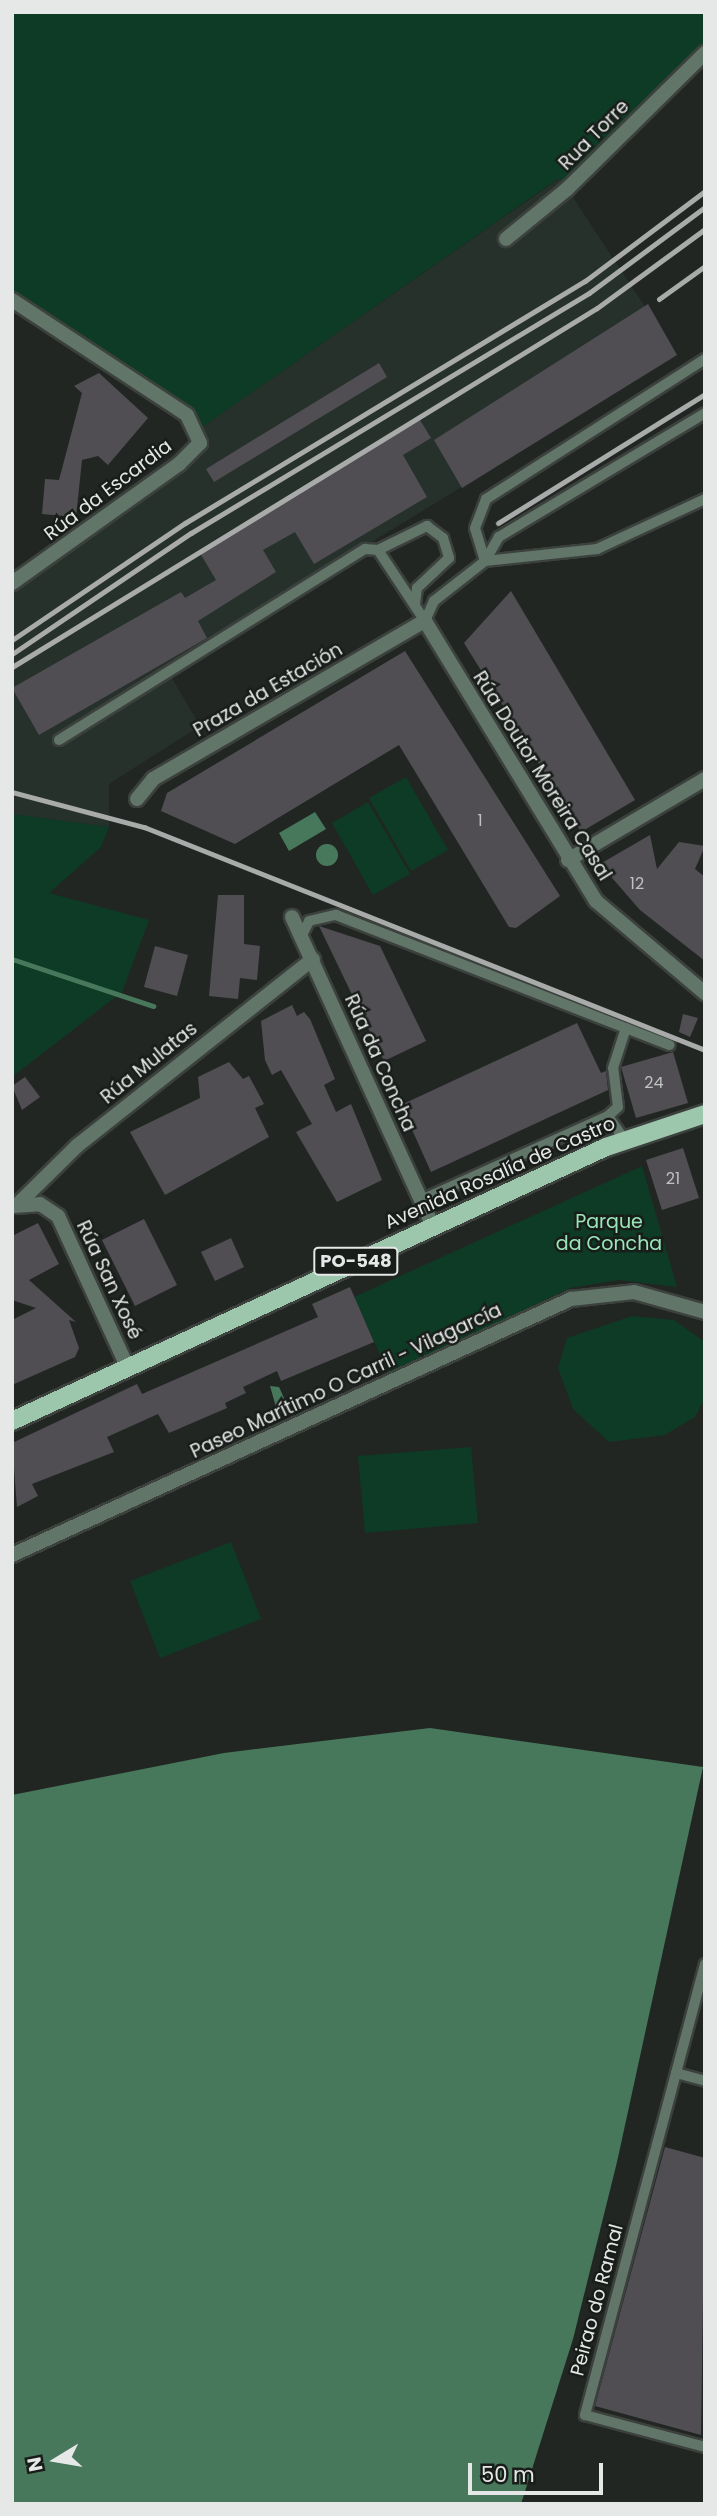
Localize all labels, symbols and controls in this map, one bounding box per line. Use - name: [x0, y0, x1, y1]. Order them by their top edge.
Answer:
- street label: Rua Torre: [554, 95, 634, 175]
- street label: Rúa da Escardia: [40, 435, 176, 545]
- street label: Praza da Estación: [189, 638, 347, 742]
- street label: Rúa Doutor Moreira Casal: [468, 667, 616, 885]
- house number: 1: [477, 811, 483, 831]
- house number: 12: [630, 874, 644, 894]
- street label: Rúa da Concha: [340, 991, 420, 1135]
- street label: Rúa Mulatas: [96, 1017, 202, 1109]
- house number: 24: [644, 1073, 664, 1093]
- street label: Avenida Rosalía de Castro: [381, 1112, 619, 1234]
- house number: 21: [666, 1169, 680, 1189]
- park label: Parque da Concha: [556, 1211, 662, 1255]
- street label: Rúa San Xosé: [72, 1217, 146, 1343]
- road number: PO-548: [312, 1246, 400, 1276]
- street label: Paseo Marítimo O Carril - Vilagarcía: [187, 1299, 505, 1463]
- street label: Peirao do Ramal: [566, 2222, 628, 2378]
- north arrow: [21, 2425, 91, 2495]
- scale bar: [472, 2450, 607, 2494]
- text: N: [20, 2455, 50, 2474]
- text: 50 m: [481, 2460, 535, 2489]

